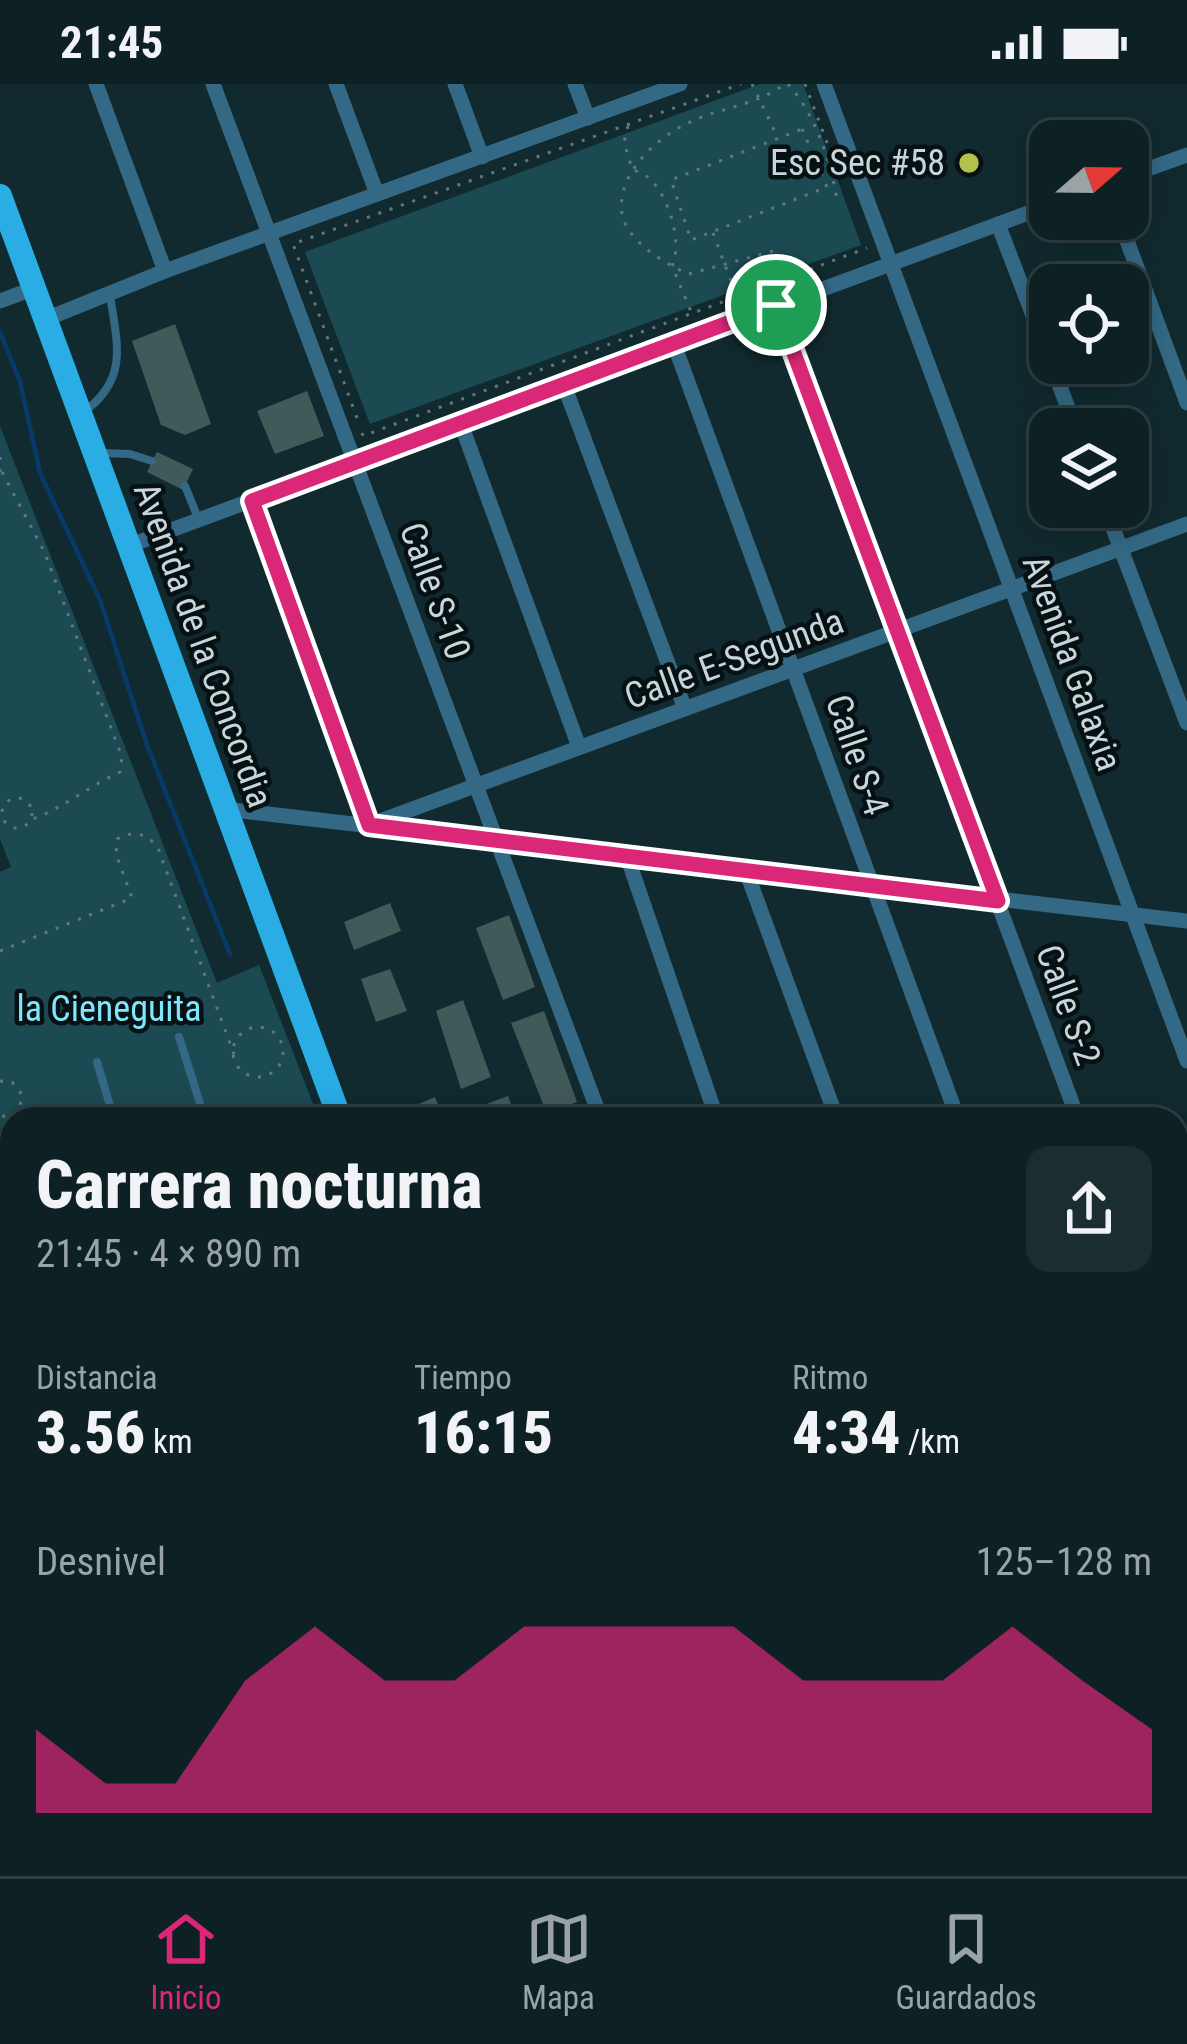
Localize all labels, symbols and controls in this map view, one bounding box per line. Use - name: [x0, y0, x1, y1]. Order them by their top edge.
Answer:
- text: 21:45: [60, 16, 163, 69]
- north arrow: [1029, 120, 1149, 240]
- map controls: [1029, 120, 1149, 528]
- place label: Esc Sec #58: [770, 142, 945, 184]
- marker: Esc Sec #58: [956, 150, 982, 176]
- pin: [725, 254, 827, 356]
- button: locate: [1029, 264, 1149, 384]
- icon: arrive: [743, 272, 809, 338]
- button: layers: [1029, 408, 1149, 528]
- street label: Avenida de la Concordia: [125, 477, 281, 813]
- street label: Calle S-10: [391, 517, 479, 665]
- street label: Avenida Galaxia: [1014, 549, 1130, 777]
- street label: Calle E-Segunda: [619, 600, 849, 718]
- street label: Calle S-4: [817, 689, 897, 821]
- street label: Calle S-2: [1027, 939, 1109, 1071]
- park label: la Cieneguita: [17, 988, 201, 1030]
- button: share: [1026, 1146, 1152, 1272]
- text: Carrera nocturna: [36, 1147, 482, 1224]
- text: 21:45 · 4 × 890 m: [36, 1231, 301, 1277]
- text: Distancia: [36, 1358, 158, 1397]
- text: Tiempo: [414, 1358, 512, 1397]
- text: Ritmo: [792, 1358, 868, 1397]
- text: 3.56: [36, 1397, 145, 1468]
- text: 16:15: [414, 1397, 553, 1468]
- text: 4:34: [792, 1397, 900, 1468]
- text: km: [145, 1422, 193, 1461]
- text: /km: [900, 1422, 960, 1461]
- text: Desnivel: [36, 1539, 166, 1585]
- text: 125–128 m: [976, 1539, 1152, 1585]
- tab: Inicio: [150, 1906, 222, 2017]
- tab: Mapa: [522, 1906, 595, 2017]
- tab: Guardados: [896, 1906, 1037, 2017]

